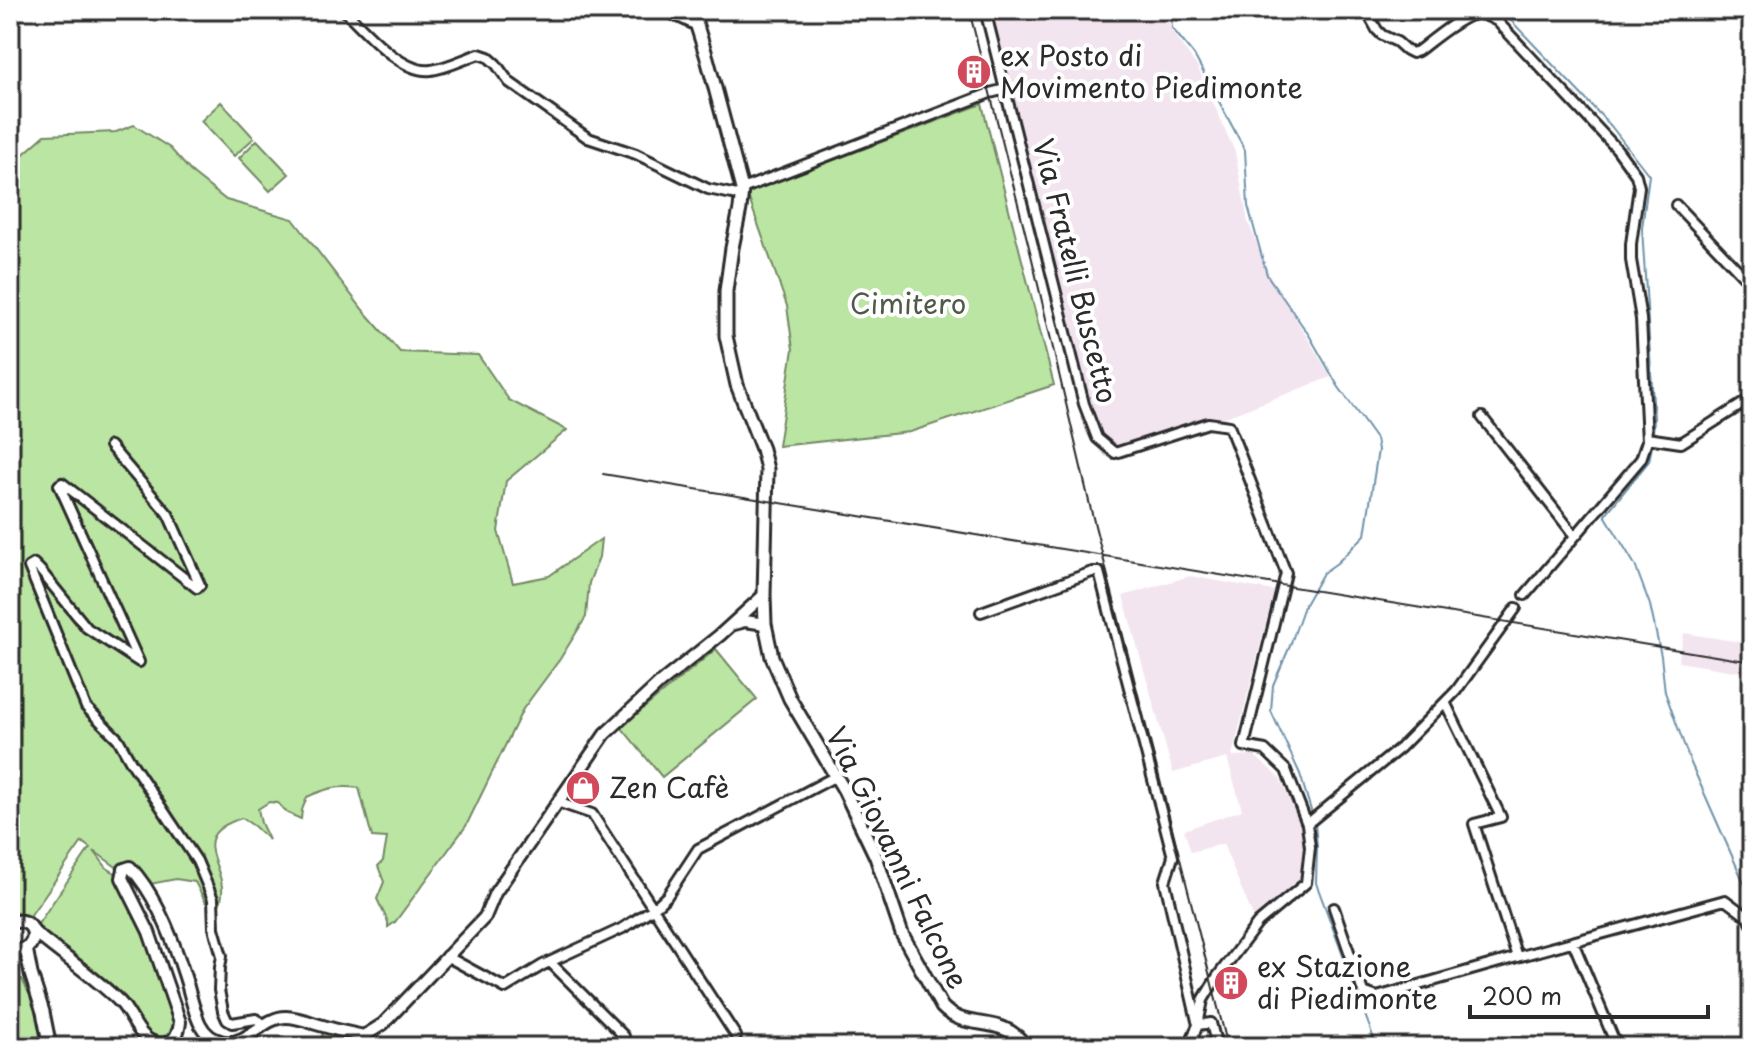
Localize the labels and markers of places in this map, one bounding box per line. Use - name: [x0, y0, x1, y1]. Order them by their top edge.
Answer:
- place label: ex Posto di Movimento Piedimonte: [1000, 33, 1303, 108]
- building icon: ex Posto di Movimento Piedimonte: [955, 53, 993, 91]
- place label: Zen Cafè: [609, 765, 729, 808]
- shop icon: Zen Cafè: [564, 769, 602, 807]
- place label: ex Stazione di Piedimonte: [1257, 944, 1438, 1019]
- building icon: ex Stazione di Piedimonte: [1212, 964, 1250, 1002]

